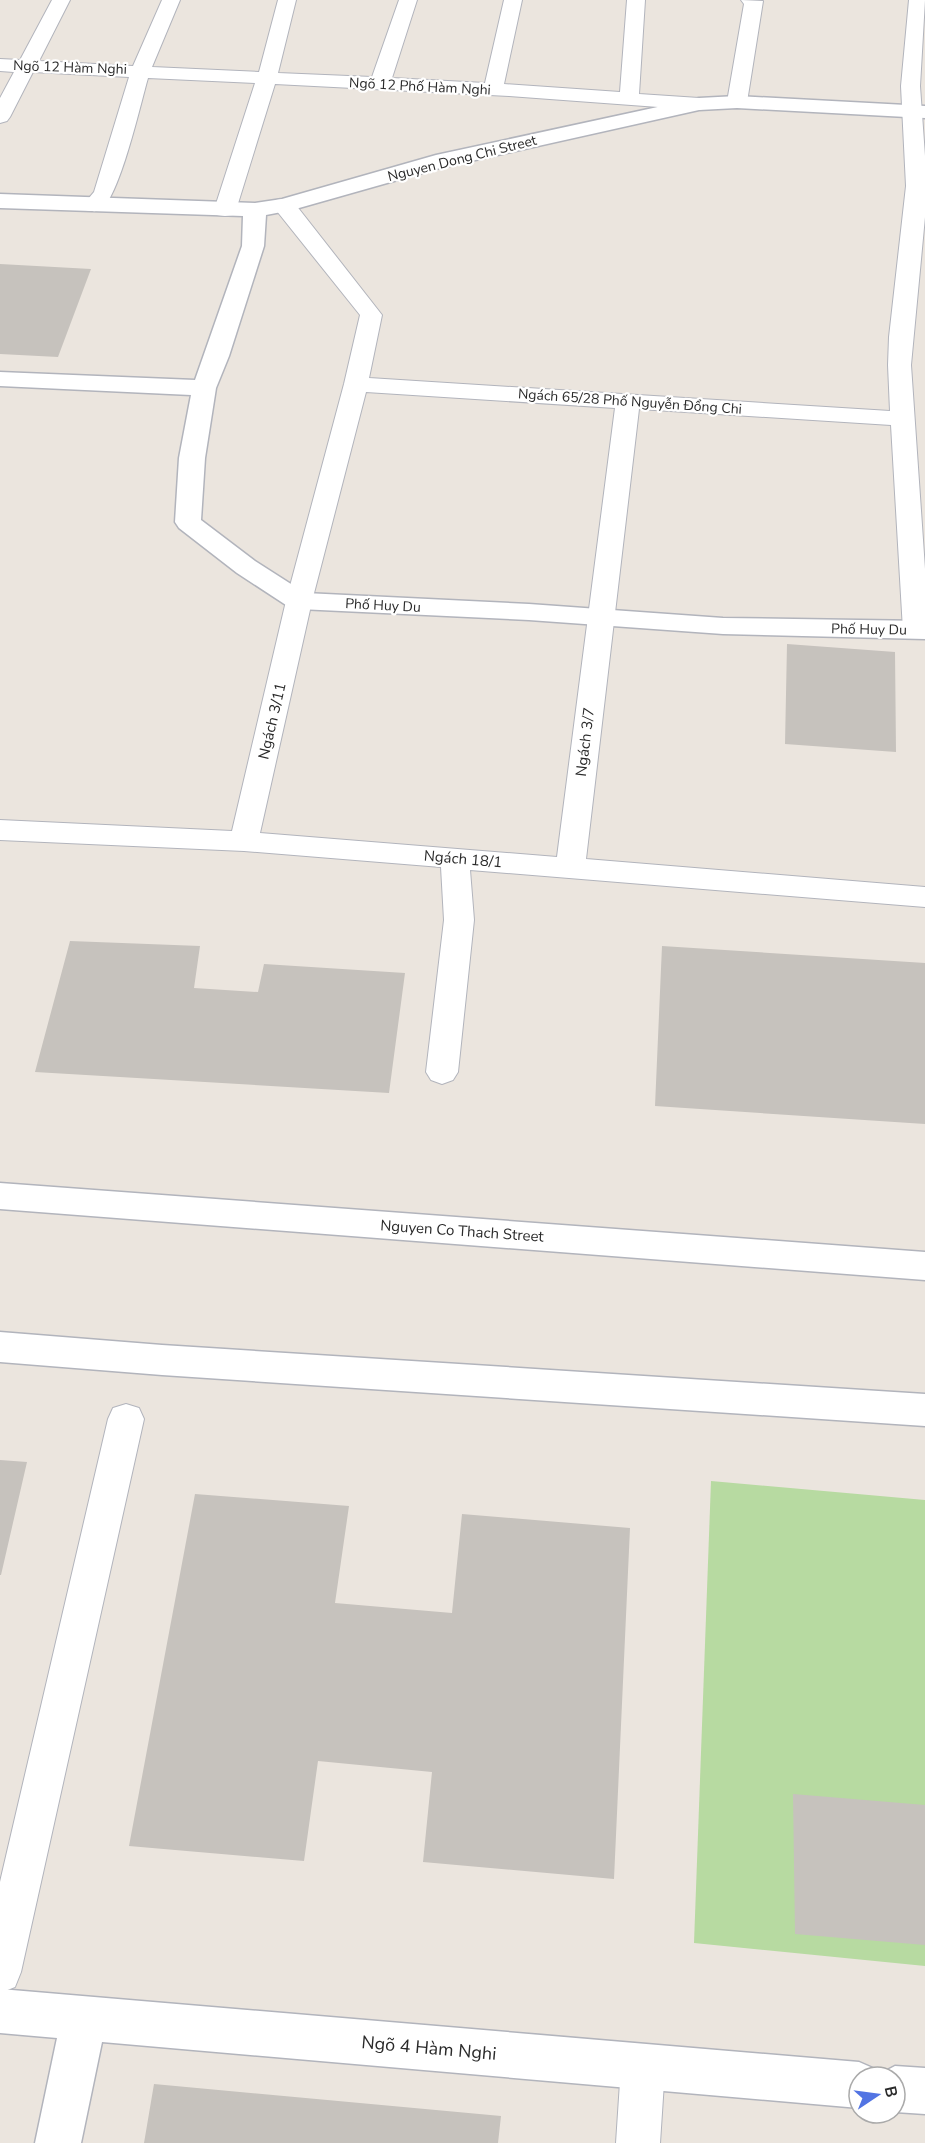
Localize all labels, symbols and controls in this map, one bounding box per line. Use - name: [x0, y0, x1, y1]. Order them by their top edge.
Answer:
- street label: Ngõ 12 Hàm Nghi: [13, 56, 127, 79]
- street label: Ngõ 12 Phố Hàm Nghi: [349, 73, 491, 100]
- street label: Nguyen Dong Chi Street: [386, 131, 539, 186]
- street label: Ngách 65/28 Phố Nguyễn Đổng Chi: [517, 384, 743, 419]
- street label: Phố Huy Du: [345, 594, 421, 617]
- street label: Phố Huy Du: [831, 619, 907, 640]
- street label: Ngách 3/11: [253, 681, 291, 761]
- street label: Ngách 3/7: [571, 706, 599, 778]
- street label: Ngách 18/1: [423, 846, 503, 872]
- street label: Nguyen Co Thach Street: [380, 1215, 545, 1247]
- street label: Ngõ 4 Hàm Nghi: [360, 2030, 498, 2066]
- north arrow: [847, 2065, 907, 2125]
- text: B: [879, 2084, 903, 2100]

